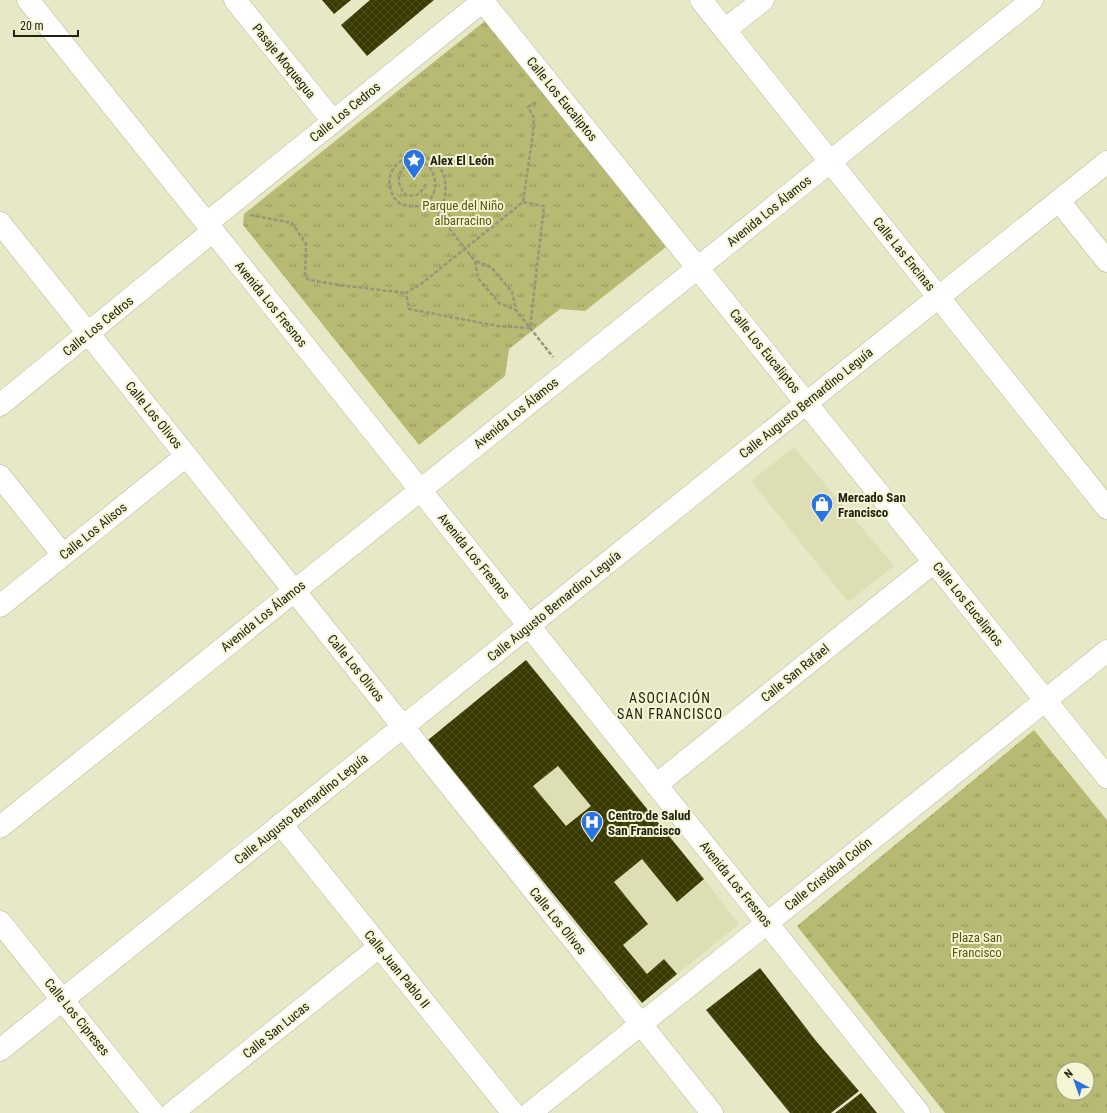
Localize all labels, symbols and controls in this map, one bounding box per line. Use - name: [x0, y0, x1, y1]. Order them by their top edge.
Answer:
- scale bar: [14, 12, 78, 38]
- text: 20 m: [20, 19, 44, 33]
- street label: Pasaje Moquegua: [249, 21, 319, 101]
- street label: Calle Los Eucaliptos: [524, 54, 600, 144]
- street label: Calle Los Cedros: [307, 79, 383, 145]
- place icon: Alex El León: [401, 147, 427, 180]
- place label: Alex El León: [430, 153, 494, 168]
- street label: Avenida Los Álamos: [724, 172, 814, 250]
- park label: Parque del Niño albarracino: [422, 198, 504, 228]
- street label: Calle Las Encinas: [870, 214, 938, 294]
- street label: Avenida Los Fresnos: [232, 258, 310, 350]
- street label: Calle Los Cedros: [60, 293, 136, 359]
- street label: Calle Los Eucaliptos: [727, 306, 803, 396]
- street label: Calle Augusto Bernardino Leguía: [736, 345, 876, 461]
- street label: Avenida Los Álamos: [471, 374, 561, 452]
- street label: Calle Los Olivos: [122, 378, 186, 452]
- place label: Mercado San Francisco: [838, 490, 906, 520]
- shop icon: Mercado San Francisco: [809, 491, 835, 524]
- street label: Calle Los Alisos: [56, 499, 130, 563]
- street label: Avenida Los Fresnos: [435, 510, 513, 602]
- street label: Calle Augusto Bernardino Leguía: [484, 548, 624, 664]
- street label: Calle Los Eucaliptos: [930, 559, 1006, 649]
- street label: Avenida Los Álamos: [218, 577, 308, 655]
- street label: Calle Los Olivos: [324, 631, 388, 705]
- street label: Calle San Rafael: [758, 641, 832, 705]
- district label: ASOCIACIÓN SAN FRANCISCO: [617, 689, 723, 722]
- street label: Calle Augusto Bernardino Leguía: [231, 751, 371, 867]
- place label: Centro de Salud San Francisco: [608, 808, 690, 838]
- hospital icon: Centro de Salud San Francisco: [579, 809, 605, 842]
- street label: Calle Cristóbal Colón: [782, 834, 874, 914]
- street label: Avenida Los Fresnos: [697, 838, 775, 930]
- street label: Calle Los Olivos: [526, 884, 590, 958]
- street label: Calle Juan Pablo II: [361, 927, 433, 1011]
- park label: Plaza San Francisco: [952, 930, 1002, 960]
- street label: Calle Los Cipreses: [41, 975, 113, 1059]
- street label: Calle San Lucas: [240, 999, 312, 1061]
- north arrow: [1055, 1061, 1095, 1101]
- text: N: [1062, 1067, 1076, 1081]

